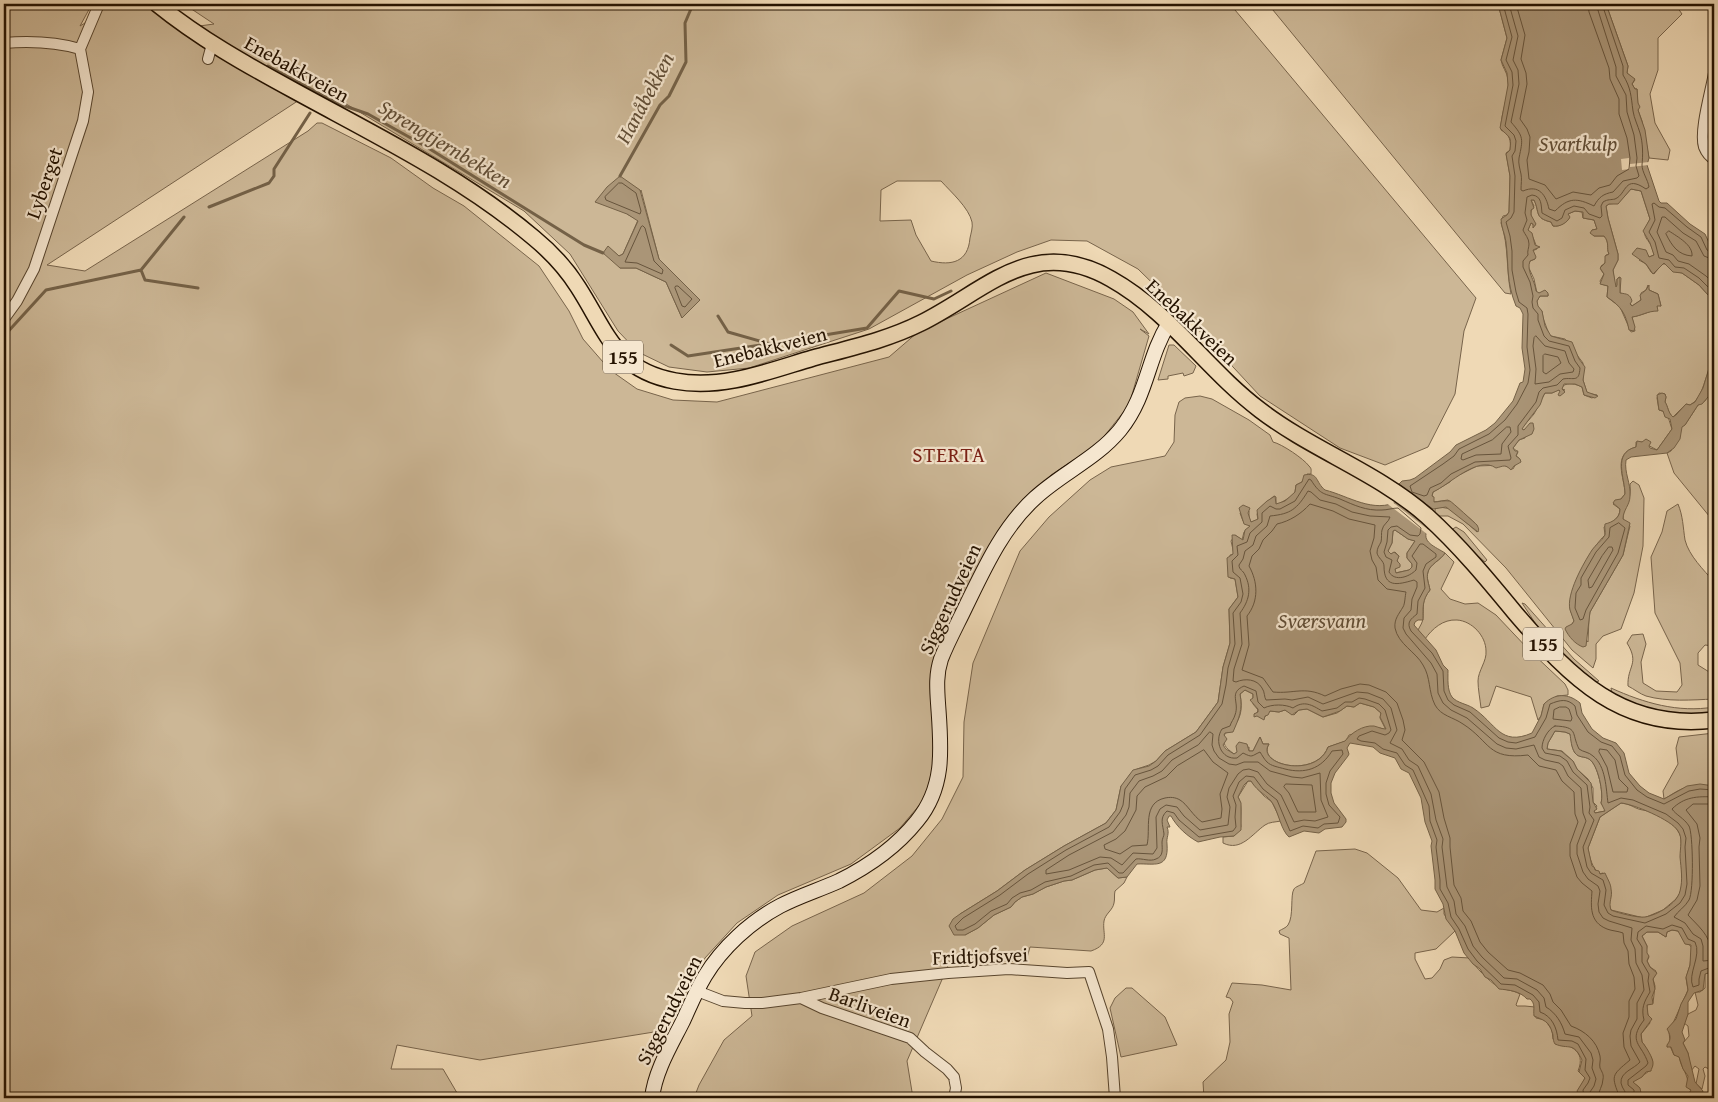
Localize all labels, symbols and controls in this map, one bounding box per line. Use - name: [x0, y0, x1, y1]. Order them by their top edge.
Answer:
- street label: Enebakkveien: [240, 28, 355, 109]
- water label: Hanåbekken: [607, 46, 682, 150]
- water label: Sprengtjernbekken: [373, 91, 518, 196]
- water label: Svartkulp: [1539, 128, 1617, 159]
- street label: Lyberget: [18, 143, 69, 223]
- street label: Enebakkveien: [1140, 271, 1245, 372]
- street label: Enebakkveien: [710, 318, 830, 375]
- road number: 155: [603, 341, 643, 374]
- district label: STERTA: [912, 439, 986, 470]
- street label: Siggerudveien: [911, 539, 988, 659]
- water label: Sværsvann: [1278, 605, 1367, 636]
- road number: 155: [1523, 628, 1563, 661]
- street label: Fridtjofsvei: [932, 939, 1029, 972]
- street label: Siggerudveien: [629, 950, 709, 1070]
- street label: Barliveien: [825, 978, 915, 1035]

